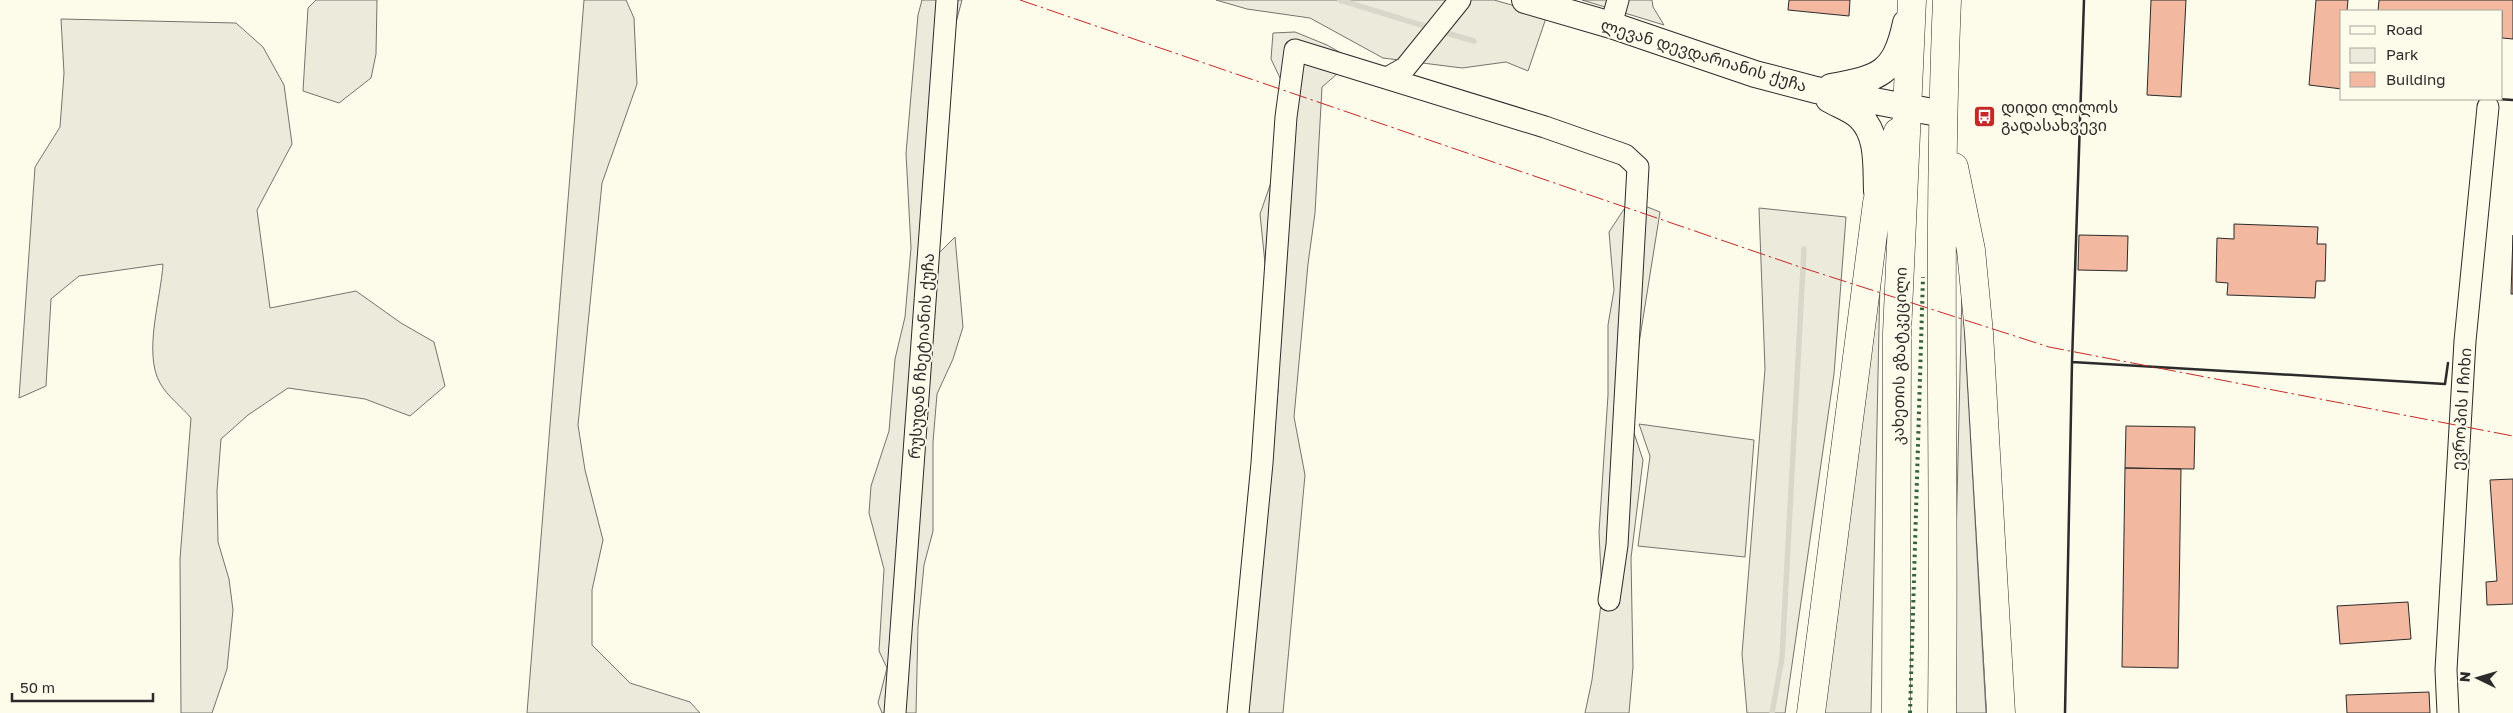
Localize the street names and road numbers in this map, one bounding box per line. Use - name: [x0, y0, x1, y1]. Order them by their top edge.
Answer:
- street label: ლევან დევდარიანის ქუჩა: [1598, 14, 1809, 97]
- street label: რუსუდან ჩხეტიანის ქუჩა: [904, 252, 939, 460]
- street label: კახეთის გზატკეცილი: [1887, 267, 1912, 445]
- street label: ევროპის I ჩიხი: [2447, 347, 2475, 471]

